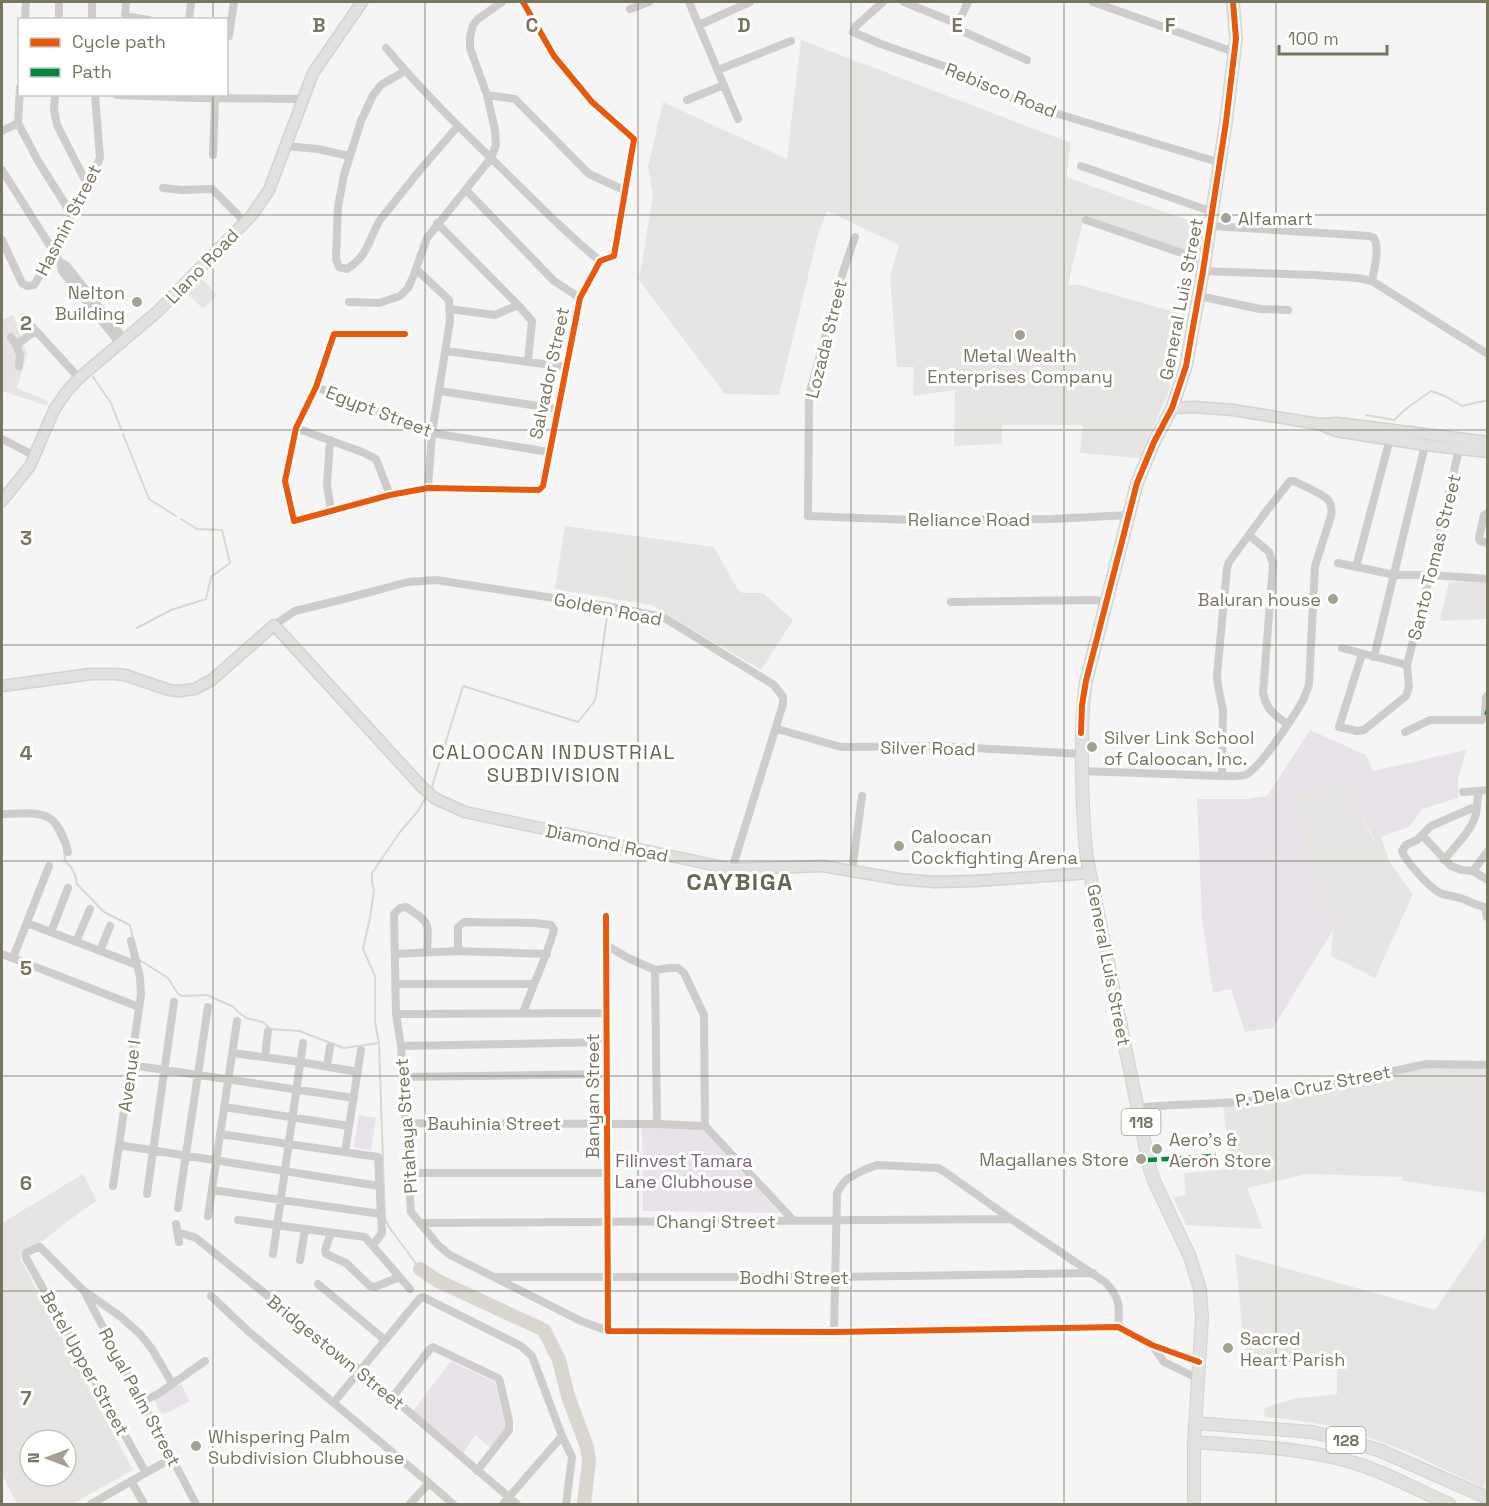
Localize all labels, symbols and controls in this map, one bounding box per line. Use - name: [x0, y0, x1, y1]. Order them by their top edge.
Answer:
- text: B: [312, 12, 326, 38]
- text: C: [526, 12, 539, 38]
- text: D: [737, 12, 751, 38]
- text: E: [951, 12, 963, 38]
- text: F: [1165, 12, 1176, 38]
- legend: [18, 18, 228, 96]
- scale bar: [1279, 18, 1387, 56]
- text: 100 m: [1288, 27, 1339, 50]
- text: Cycle path: [72, 30, 166, 53]
- street label: Rebisco Road: [942, 57, 1060, 123]
- text: Path: [72, 60, 112, 83]
- street label: Hasmin Street: [30, 160, 106, 280]
- place label: Alfamart: [1238, 207, 1313, 230]
- marker: Alfamart: [1219, 211, 1233, 225]
- street label: General Luis Street: [1154, 216, 1208, 382]
- street label: Llano Road: [161, 224, 243, 308]
- street label: Lozada Street: [800, 277, 852, 401]
- place label: Nelton Building: [55, 281, 125, 325]
- marker: Nelton Building: [130, 295, 144, 309]
- street label: Salvador Street: [524, 305, 574, 441]
- text: 2: [20, 310, 32, 336]
- marker: Metal Wealth Enterprises Company: [1013, 328, 1027, 342]
- place label: Metal Wealth Enterprises Company: [927, 344, 1113, 388]
- street label: Egypt Street: [323, 380, 435, 442]
- street label: Santo Tomas Street: [1402, 472, 1466, 642]
- street label: Reliance Road: [908, 508, 1030, 531]
- text: 3: [20, 525, 32, 551]
- street label: Golden Road: [552, 587, 664, 631]
- place label: Baluran house: [1198, 588, 1321, 611]
- marker: Baluran house: [1326, 592, 1340, 606]
- place label: Silver Link School of Caloocan, Inc.: [1104, 726, 1254, 770]
- street label: Silver Road: [880, 736, 976, 760]
- district label: CALOOCAN INDUSTRIAL SUBDIVISION: [432, 739, 676, 788]
- text: 4: [20, 740, 33, 766]
- marker: Silver Link School of Caloocan, Inc.: [1085, 740, 1099, 754]
- street label: Diamond Road: [544, 819, 670, 867]
- place label: Caloocan Cockfighting Arena: [911, 825, 1078, 869]
- marker: Caloocan Cockfighting Arena: [892, 839, 906, 853]
- district label: CAYBIGA: [686, 866, 794, 897]
- street label: General Luis Street: [1082, 882, 1136, 1048]
- text: 5: [20, 955, 32, 981]
- street label: Banyan Street: [581, 1033, 604, 1159]
- street label: Avenue I: [113, 1038, 145, 1114]
- street label: Pitahaya Street: [390, 1057, 422, 1195]
- street label: P. Dela Cruz Street: [1233, 1060, 1393, 1112]
- road number: 118: [1122, 1109, 1160, 1135]
- street label: Bauhinia Street: [427, 1112, 561, 1135]
- place label: Aero's & Aeron Store: [1169, 1128, 1271, 1172]
- marker: Aero's & Aeron Store: [1150, 1142, 1164, 1156]
- place label: Magallanes Store: [979, 1148, 1129, 1171]
- park label: Filinvest Tamara Lane Clubhouse: [615, 1149, 753, 1193]
- marker: Magallanes Store: [1134, 1152, 1148, 1166]
- text: 6: [20, 1170, 32, 1196]
- street label: Changi Street: [656, 1210, 776, 1233]
- street label: Bodhi Street: [739, 1266, 849, 1289]
- street label: Betel Upper Street: [36, 1287, 134, 1439]
- street label: Bridgestown Street: [263, 1290, 409, 1414]
- street label: Royal Palm Street: [94, 1324, 186, 1470]
- place label: Sacred Heart Parish: [1240, 1327, 1345, 1371]
- marker: Sacred Heart Parish: [1221, 1341, 1235, 1355]
- text: 7: [20, 1385, 32, 1411]
- place label: Whispering Palm Subdivision Clubhouse: [208, 1425, 404, 1469]
- road number: 128: [1326, 1427, 1366, 1453]
- north arrow: [18, 1428, 78, 1488]
- marker: Whispering Palm Subdivision Clubhouse: [189, 1439, 203, 1453]
- text: N: [23, 1453, 44, 1463]

